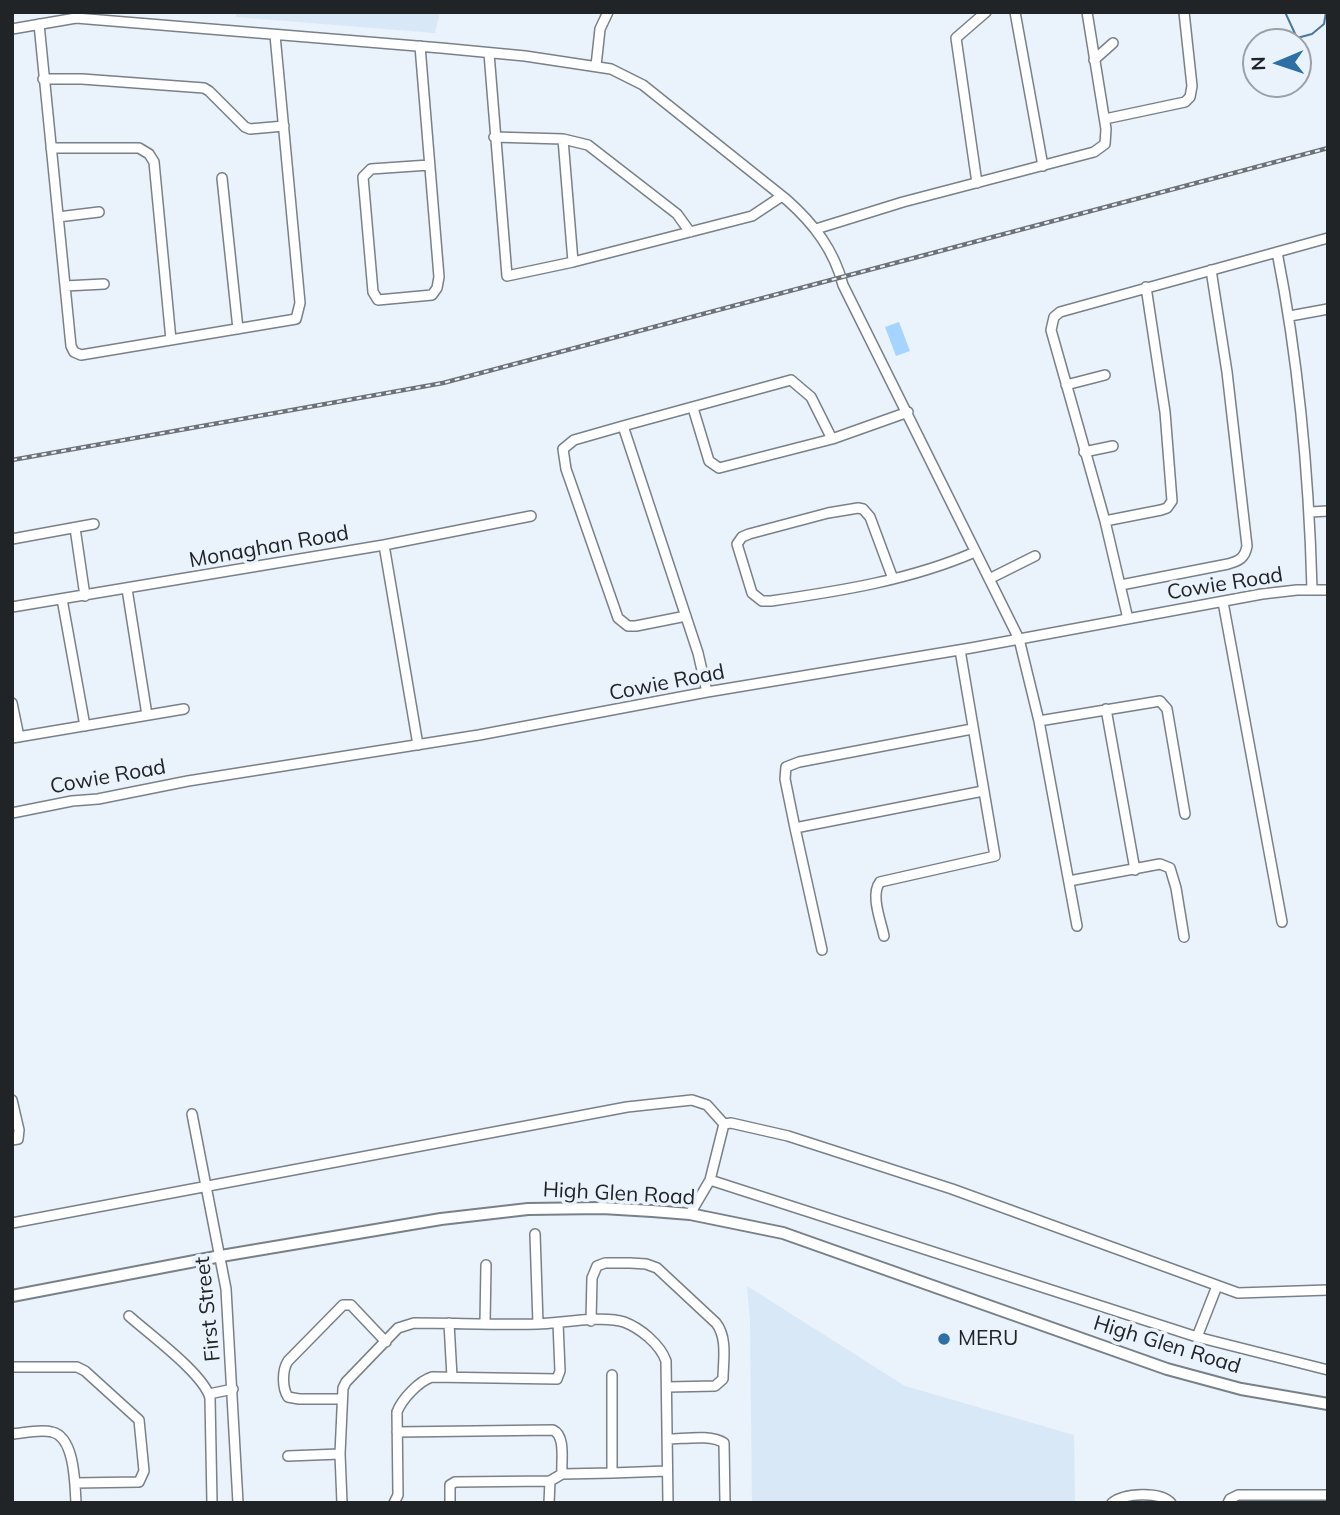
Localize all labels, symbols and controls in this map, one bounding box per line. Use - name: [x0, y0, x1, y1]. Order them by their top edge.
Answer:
- north arrow: [1242, 28, 1312, 98]
- text: N: [1246, 56, 1270, 71]
- street label: Monaghan Road: [187, 521, 351, 573]
- street label: Cowie Road: [1165, 562, 1285, 606]
- street label: Cowie Road: [607, 659, 727, 707]
- street label: Cowie Road: [48, 754, 168, 800]
- street label: High Glen Road: [542, 1177, 696, 1211]
- street label: First Street: [190, 1255, 226, 1363]
- street label: High Glen Road: [1090, 1311, 1244, 1379]
- place label: MERU: [958, 1326, 1018, 1352]
- marker: MERU: [936, 1331, 952, 1347]

